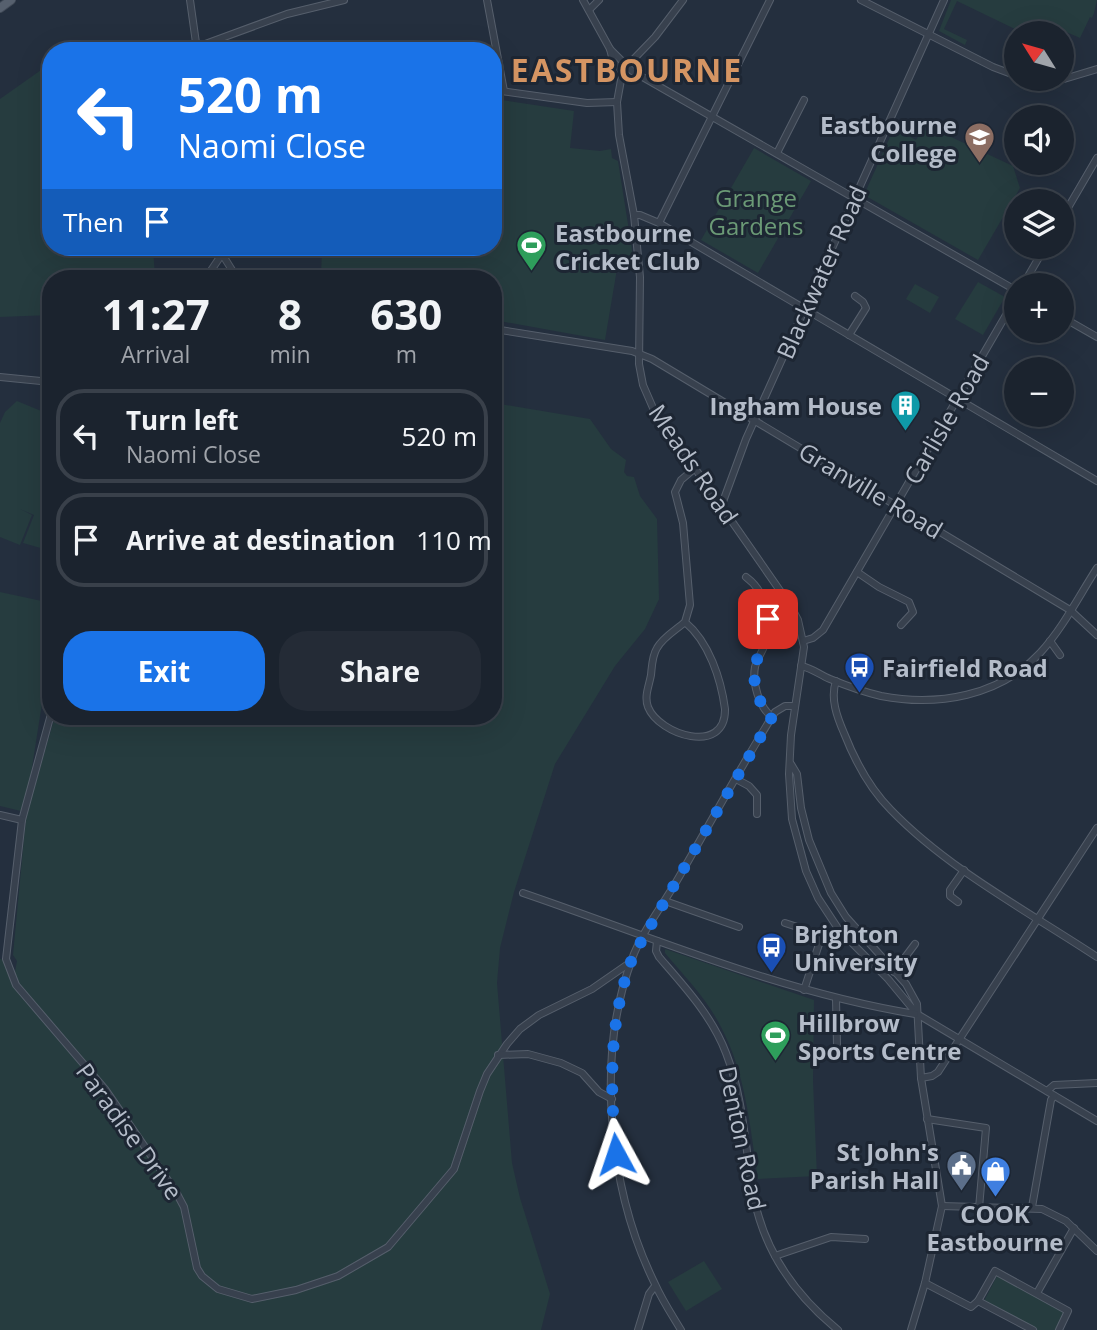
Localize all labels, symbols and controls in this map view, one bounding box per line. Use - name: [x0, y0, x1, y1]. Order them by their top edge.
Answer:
- north arrow: [1004, 21, 1074, 91]
- map controls: [1004, 21, 1074, 427]
- district label: EASTBOURNE: [511, 48, 743, 91]
- text: 520 m: [178, 61, 323, 127]
- icon: left: [63, 70, 154, 161]
- button: sound: [1004, 105, 1074, 175]
- place label: Eastbourne College: [820, 108, 957, 169]
- school or university icon: Eastbourne College: [963, 121, 997, 165]
- text: Naomi Close: [178, 124, 366, 167]
- street label: Blackwater Road: [768, 180, 874, 364]
- park label: Grange Gardens: [709, 181, 803, 242]
- button: layers: [1004, 189, 1074, 259]
- icon: arrive: [138, 203, 176, 241]
- text: Then: [63, 204, 124, 240]
- place label: Eastbourne Cricket Club: [555, 216, 700, 277]
- sports icon: Eastbourne Cricket Club: [515, 229, 549, 273]
- button: +: [1004, 273, 1074, 343]
- text: 11:27: [102, 285, 210, 342]
- text: 8: [278, 285, 302, 342]
- text: 630: [370, 285, 442, 342]
- text: Arrival: [121, 338, 190, 370]
- text: min: [269, 338, 311, 370]
- text: m: [396, 338, 417, 370]
- street label: Carlisle Road: [895, 348, 997, 490]
- button: −: [1004, 357, 1074, 427]
- building icon: Ingham House: [888, 388, 922, 432]
- place label: Ingham House: [710, 389, 882, 422]
- street label: Meads Road: [642, 398, 746, 530]
- text: Turn left: [126, 402, 238, 438]
- icon: left: [67, 417, 105, 455]
- text: 520 m: [402, 418, 477, 454]
- street label: Granville Road: [793, 434, 949, 546]
- text: Naomi Close: [126, 438, 261, 470]
- icon: arrive: [67, 521, 105, 559]
- text: Arrive at destination: [126, 522, 395, 558]
- text: 110 m: [416, 522, 492, 558]
- pin: [738, 589, 798, 649]
- icon: arrive: [749, 600, 787, 638]
- button: Exit: [63, 631, 265, 711]
- button: Share: [279, 631, 481, 711]
- bus stop icon: Fairfield Road: [842, 650, 876, 694]
- place label: Fairfield Road: [882, 651, 1048, 684]
- place label: Brighton University: [794, 917, 918, 978]
- bus stop icon: Brighton University: [754, 930, 788, 974]
- place label: Hillbrow Sports Centre: [798, 1006, 962, 1067]
- sports icon: Hillbrow Sports Centre: [758, 1019, 792, 1063]
- street label: Paradise Drive: [69, 1056, 191, 1206]
- street label: Denton Road: [712, 1063, 774, 1213]
- position arrow: [579, 1117, 653, 1191]
- place label: St John's Parish Hall: [810, 1135, 939, 1196]
- public building icon: St John's Parish Hall: [945, 1148, 979, 1192]
- shop icon: COOK Eastbourne: [978, 1154, 1012, 1198]
- place label: COOK Eastbourne: [927, 1197, 1063, 1258]

